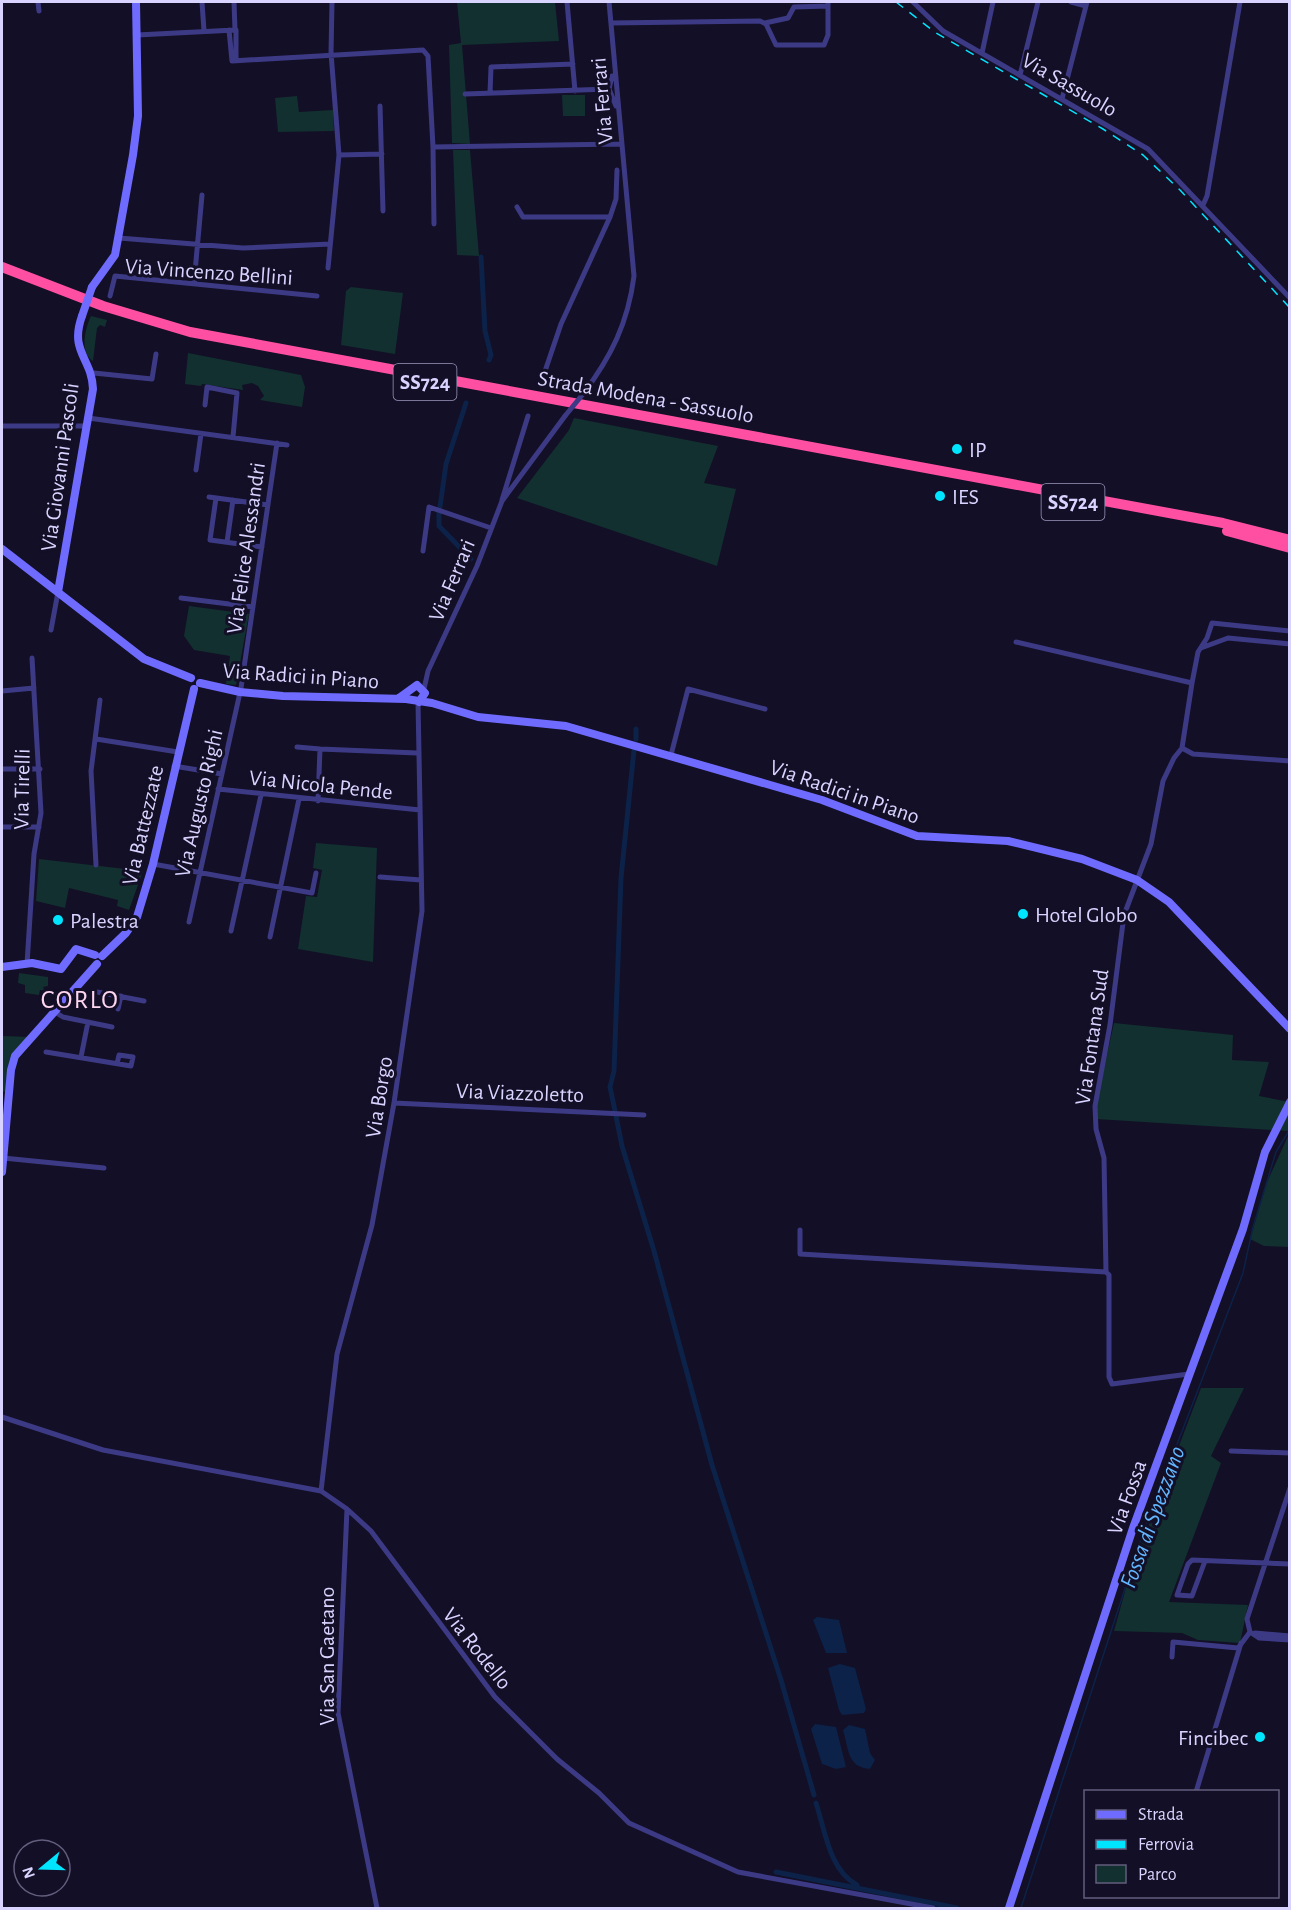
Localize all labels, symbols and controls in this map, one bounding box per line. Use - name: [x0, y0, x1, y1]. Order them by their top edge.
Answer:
- street label: Via Sassuolo: [1018, 49, 1121, 121]
- street label: Via Ferrari: [587, 57, 617, 145]
- street label: Via Vincenzo Bellini: [124, 255, 294, 289]
- road number: SS724: [394, 364, 456, 400]
- street label: Strada Modena - Sassuolo: [536, 367, 756, 427]
- street label: Via Giovanni Pascoli: [37, 381, 83, 553]
- place label: IP: [969, 439, 986, 461]
- marker: IP: [950, 442, 964, 456]
- street label: Via Felice Alessandri: [223, 461, 269, 635]
- road number: SS724: [1042, 484, 1104, 520]
- place label: IES: [952, 486, 979, 508]
- marker: IES: [933, 489, 947, 503]
- street label: Via Ferrari: [425, 536, 479, 625]
- street label: Via Radici in Piano: [222, 660, 380, 692]
- street label: Via Augusto Righi: [171, 727, 227, 879]
- street label: Via Tirelli: [10, 748, 34, 830]
- street label: Via Radici in Piano: [767, 756, 922, 828]
- street label: Via Battezzate: [118, 763, 167, 887]
- street label: Via Nicola Pende: [248, 767, 394, 803]
- place label: Hotel Globo: [1035, 904, 1138, 926]
- marker: Hotel Globo: [1016, 907, 1030, 921]
- place label: Palestra: [70, 910, 139, 932]
- marker: Palestra: [51, 913, 65, 927]
- street label: Via Fontana Sud: [1072, 968, 1112, 1107]
- district label: CORLO: [41, 987, 119, 1013]
- street label: Via Borgo: [362, 1055, 396, 1140]
- street label: Via Viazzoletto: [456, 1080, 584, 1106]
- water label: Fossa di Spezzano: [1116, 1443, 1190, 1592]
- street label: Via Fossa: [1103, 1457, 1151, 1538]
- street label: Via San Gaetano: [316, 1587, 338, 1725]
- street label: Via Rodello: [439, 1604, 516, 1694]
- place label: Fincibec: [1178, 1727, 1249, 1749]
- marker: Fincibec: [1253, 1730, 1267, 1744]
- legend: [1084, 1790, 1279, 1898]
- text: Strada: [1138, 1806, 1184, 1824]
- text: Ferrovia: [1138, 1836, 1194, 1854]
- north arrow: [12, 1838, 72, 1898]
- text: N: [19, 1865, 38, 1880]
- text: Parco: [1138, 1866, 1177, 1884]

